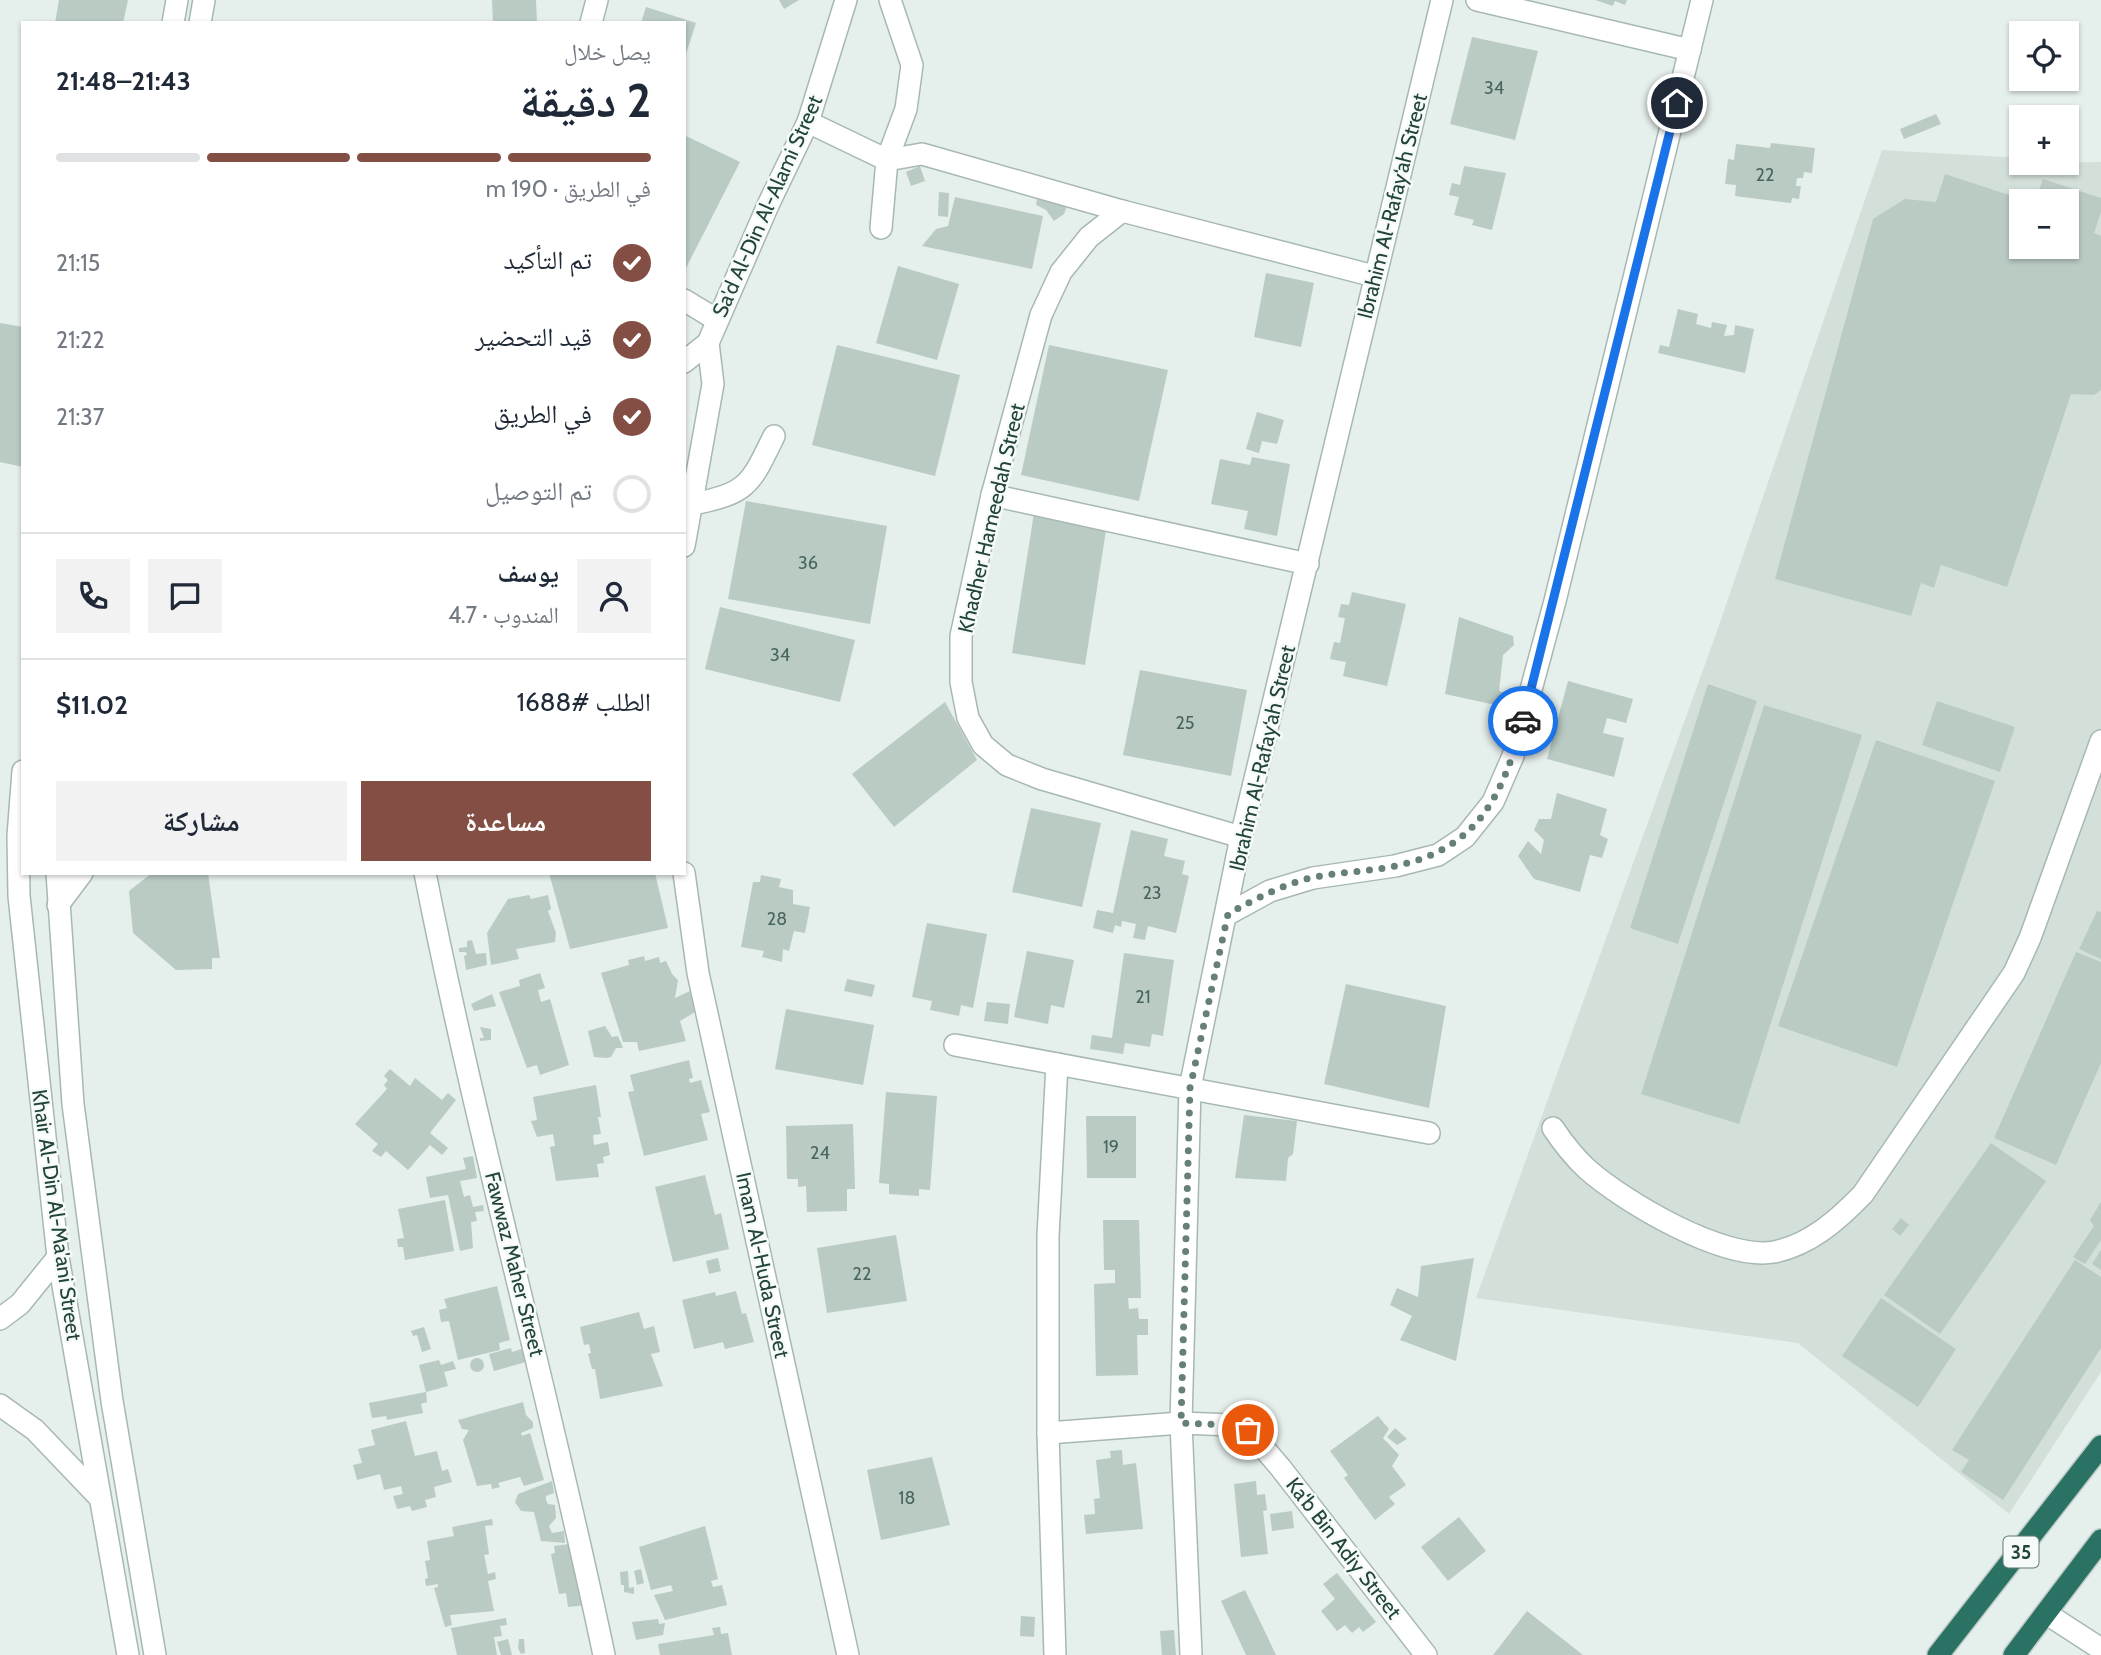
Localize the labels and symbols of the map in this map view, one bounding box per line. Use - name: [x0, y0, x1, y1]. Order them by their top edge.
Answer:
- pin: [1647, 73, 1707, 133]
- house number: 34: [1484, 77, 1504, 99]
- street label: Sa'd Al-Din Al-Alami Street: [707, 91, 827, 321]
- street label: Ibrahim Al-Rafay‘ah Street: [1352, 91, 1432, 321]
- house number: 22: [1756, 164, 1774, 186]
- street label: Khadher Hameedah Street: [952, 401, 1030, 635]
- house number: 36: [798, 552, 818, 574]
- street label: Ibrahim Al-Rafay‘ah Street: [1224, 643, 1300, 873]
- house number: 34: [770, 644, 790, 666]
- courier: [1488, 686, 1558, 756]
- house number: 25: [1175, 712, 1195, 734]
- house number: 23: [1142, 882, 1162, 904]
- house number: 28: [767, 908, 787, 930]
- house number: 21: [1135, 986, 1151, 1008]
- street label: Khair Al-Din Al-Ma'ani Street: [27, 1088, 87, 1342]
- house number: 19: [1103, 1136, 1119, 1158]
- house number: 24: [810, 1142, 830, 1164]
- street label: Fawwaz Maher Street: [480, 1169, 550, 1359]
- street label: Imam Al-Huda Street: [731, 1170, 795, 1360]
- house number: 22: [853, 1263, 871, 1285]
- pin: [1218, 1400, 1278, 1460]
- street label: Ka‘b Bin Adiy Street: [1281, 1472, 1407, 1624]
- house number: 18: [899, 1487, 915, 1509]
- road number: 35: [2004, 1536, 2038, 1568]

